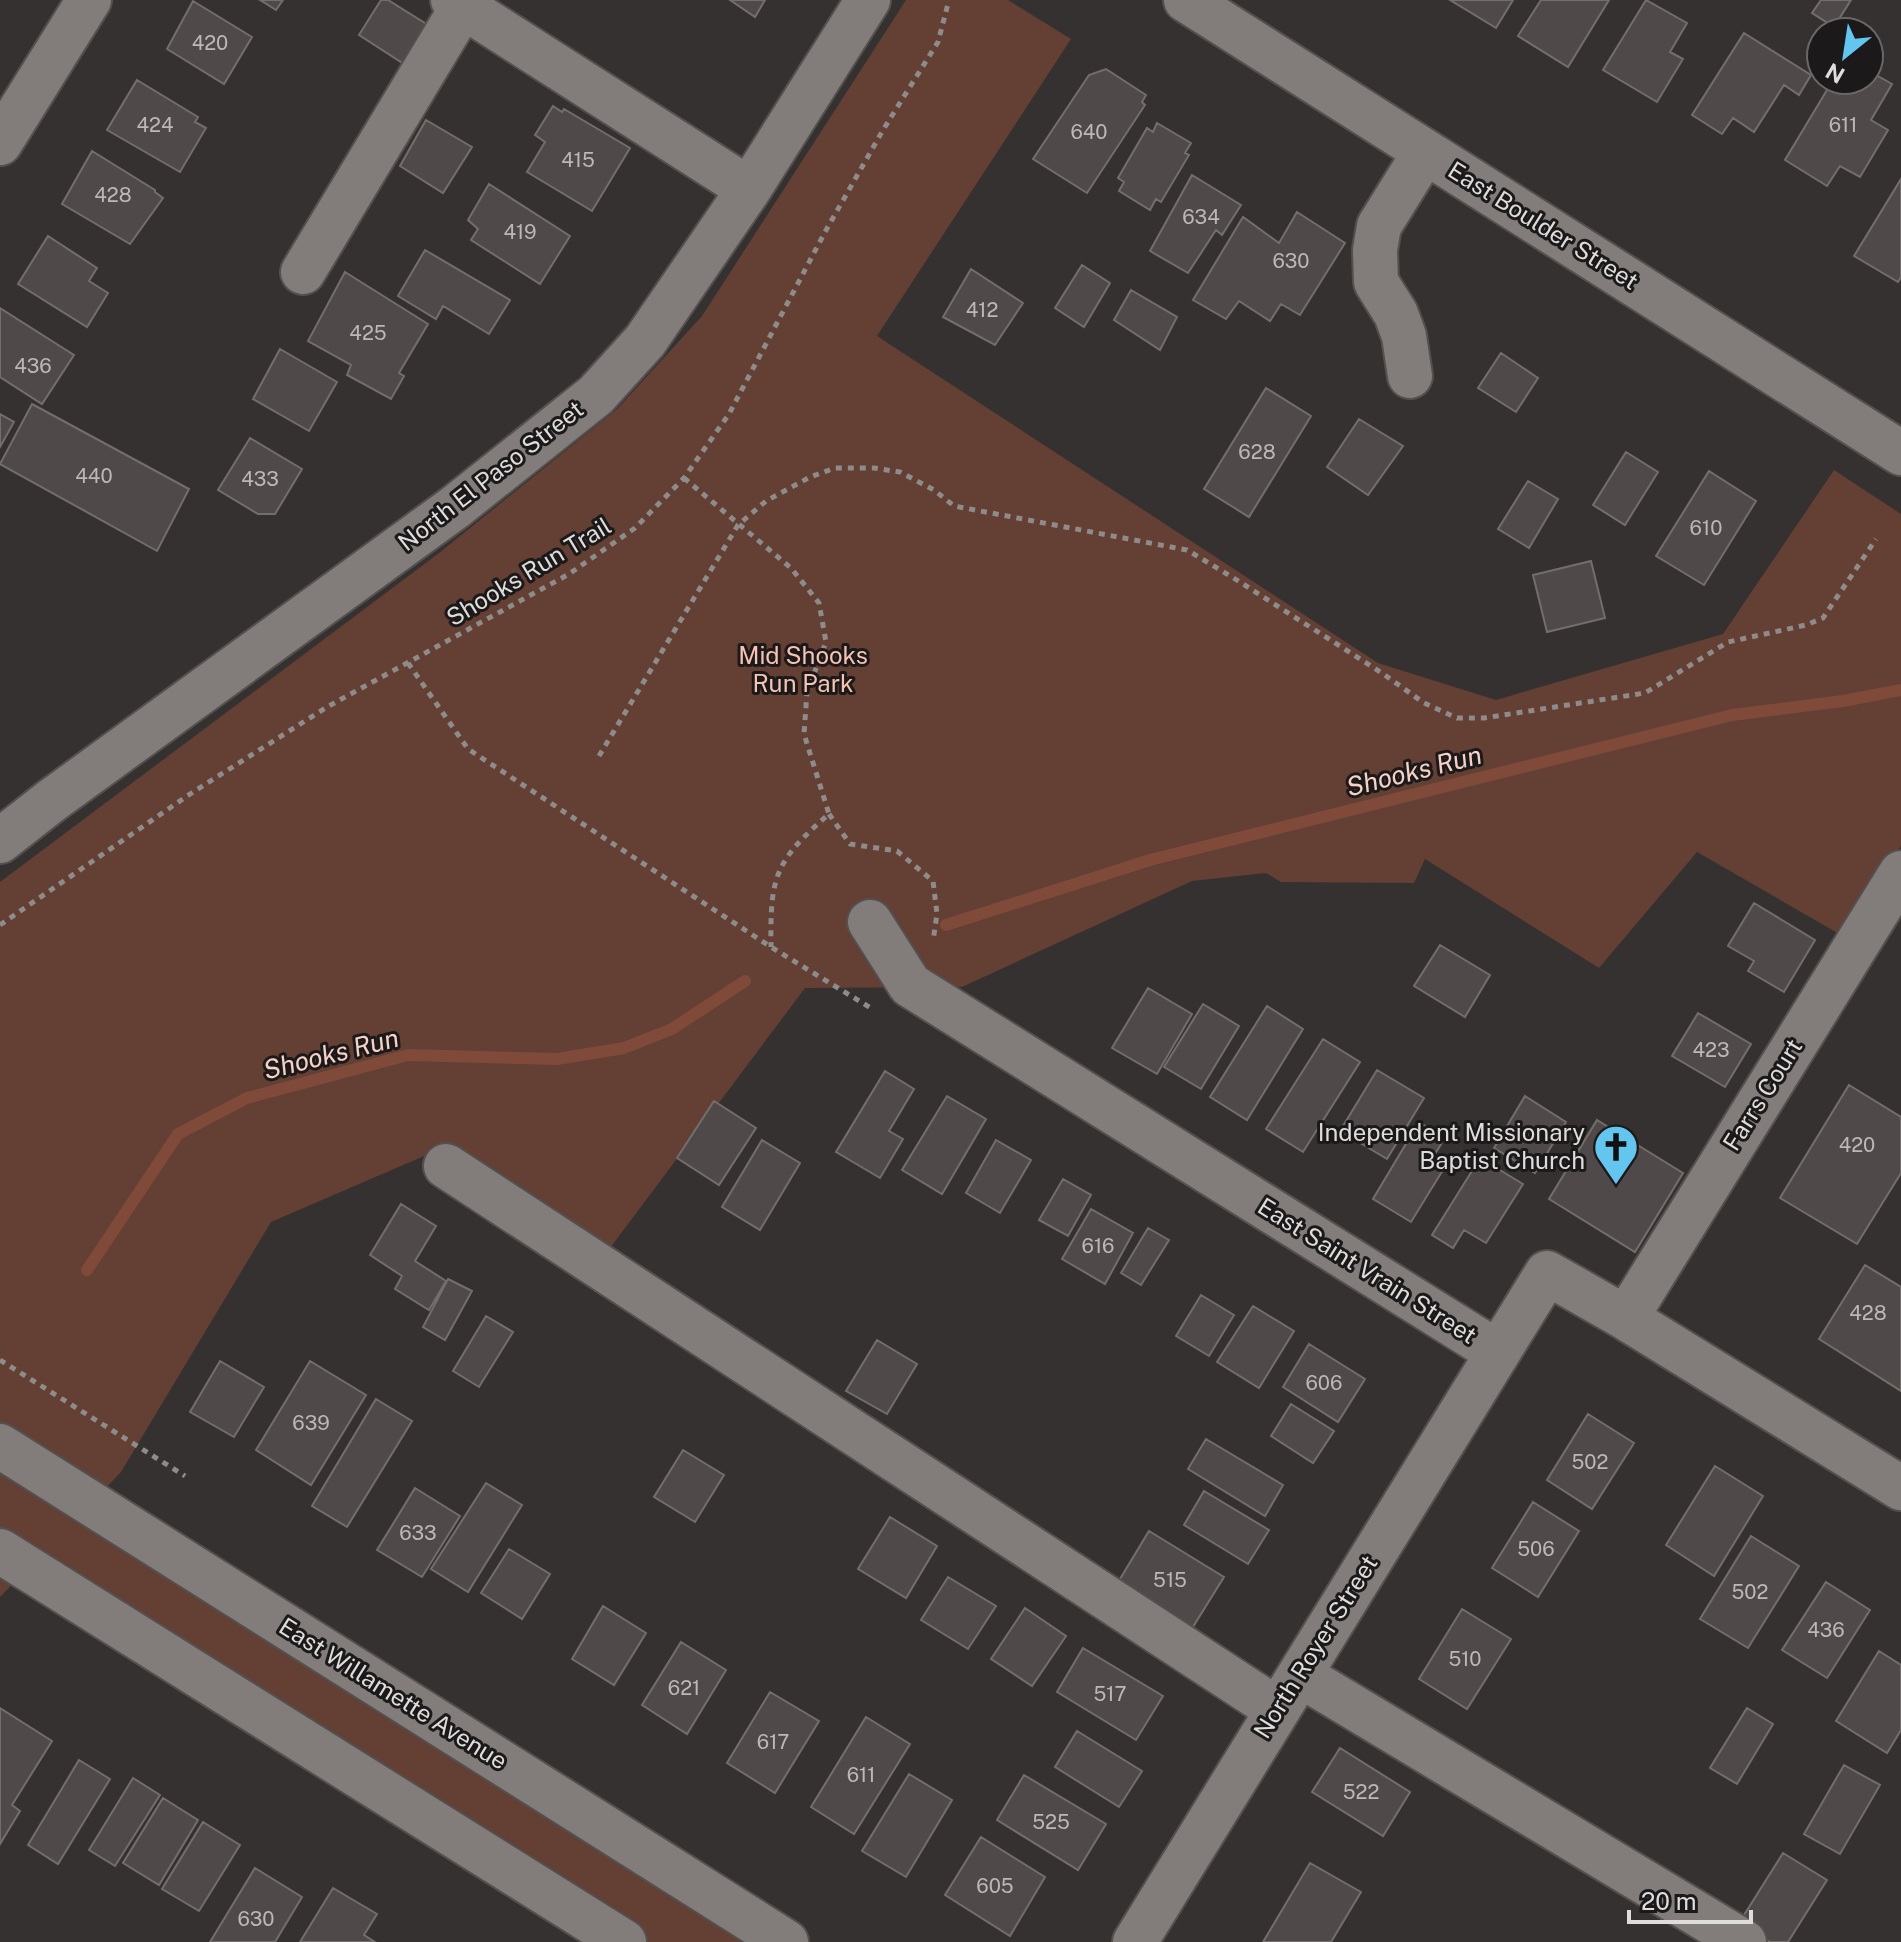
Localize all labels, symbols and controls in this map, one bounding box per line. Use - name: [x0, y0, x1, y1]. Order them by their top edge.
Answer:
- north arrow: [1805, 16, 1885, 96]
- house number: 420: [192, 31, 228, 55]
- text: N: [1821, 58, 1849, 89]
- house number: 424: [136, 113, 174, 137]
- house number: 611: [1829, 113, 1857, 137]
- house number: 640: [1070, 120, 1108, 144]
- house number: 415: [561, 148, 595, 172]
- street label: East Boulder Street: [1443, 155, 1644, 295]
- house number: 428: [94, 183, 132, 207]
- house number: 634: [1182, 205, 1220, 229]
- house number: 419: [503, 220, 537, 244]
- house number: 630: [1272, 249, 1310, 273]
- house number: 412: [966, 298, 998, 322]
- house number: 425: [349, 321, 387, 345]
- house number: 436: [14, 354, 52, 378]
- street label: North El Paso Street: [392, 394, 588, 556]
- house number: 628: [1238, 440, 1276, 464]
- house number: 440: [75, 464, 113, 488]
- house number: 433: [241, 467, 279, 491]
- street label: Shooks Run Trail: [441, 511, 616, 631]
- house number: 610: [1690, 516, 1722, 540]
- park label: Mid Shooks Run Park: [738, 641, 868, 697]
- water label: Shooks Run: [1343, 739, 1485, 802]
- water label: Shooks Run: [260, 1022, 402, 1085]
- street label: Farrs Court: [1717, 1033, 1808, 1155]
- house number: 423: [1692, 1038, 1730, 1062]
- place label: Independent Missionary Baptist Church: [1318, 1118, 1585, 1174]
- church icon: Independent Missionary Baptist Church: [1592, 1123, 1640, 1186]
- house number: 420: [1839, 1133, 1875, 1157]
- street label: East Saint Vrain Street: [1253, 1191, 1482, 1349]
- house number: 616: [1081, 1234, 1115, 1258]
- house number: 428: [1849, 1301, 1887, 1325]
- house number: 606: [1306, 1371, 1342, 1395]
- house number: 639: [292, 1411, 330, 1435]
- house number: 502: [1572, 1450, 1608, 1474]
- house number: 633: [399, 1521, 437, 1545]
- house number: 506: [1517, 1537, 1555, 1561]
- street label: North Royer Street: [1248, 1550, 1383, 1743]
- house number: 515: [1153, 1568, 1187, 1592]
- house number: 502: [1732, 1580, 1768, 1604]
- street label: East Willamette Avenue: [274, 1611, 513, 1775]
- house number: 436: [1807, 1618, 1845, 1642]
- house number: 510: [1448, 1647, 1482, 1671]
- house number: 621: [668, 1676, 700, 1700]
- house number: 517: [1094, 1682, 1126, 1706]
- house number: 617: [757, 1730, 789, 1754]
- house number: 611: [847, 1763, 875, 1787]
- house number: 522: [1343, 1780, 1379, 1804]
- house number: 525: [1032, 1810, 1070, 1834]
- house number: 605: [976, 1874, 1014, 1898]
- scale bar: [1629, 1874, 1751, 1924]
- text: 20 m: [1641, 1887, 1697, 1915]
- house number: 630: [237, 1907, 275, 1931]

